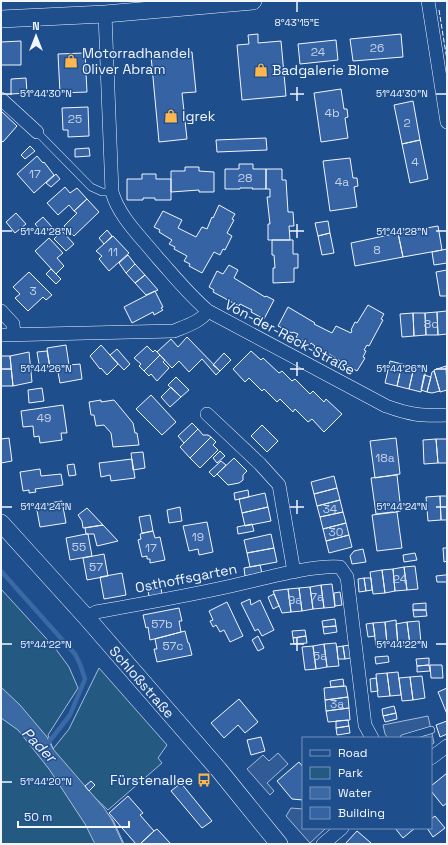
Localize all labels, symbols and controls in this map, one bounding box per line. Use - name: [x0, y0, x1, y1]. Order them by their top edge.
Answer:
- north arrow: [16, 16, 56, 56]
- text: 8°43'15"E: [275, 16, 320, 29]
- text: N: [32, 19, 40, 33]
- house number: 26: [370, 40, 384, 56]
- place label: Motorradhandel Oliver Abram: [82, 44, 190, 78]
- house number: 24: [311, 44, 326, 60]
- shop icon: Motorradhandel Oliver Abram: [63, 53, 79, 69]
- place label: Badgalerie Blome: [272, 61, 389, 79]
- shop icon: Badgalerie Blome: [253, 62, 269, 78]
- text: 51°44'30"N: [20, 87, 72, 100]
- text: 51°44'30"N: [376, 87, 428, 100]
- house number: 4b: [324, 105, 340, 121]
- place label: Igrek: [182, 107, 216, 125]
- shop icon: Igrek: [163, 108, 179, 124]
- house number: 25: [68, 111, 82, 127]
- house number: 2: [403, 115, 411, 131]
- house number: 4: [411, 154, 419, 170]
- house number: 17: [29, 166, 41, 182]
- house number: 28: [238, 170, 252, 186]
- house number: 4a: [335, 174, 349, 190]
- text: 51°44'28"N: [20, 225, 72, 238]
- text: 51°44'28"N: [376, 225, 428, 238]
- house number: 8: [373, 242, 381, 258]
- house number: 11: [108, 244, 118, 260]
- house number: 3: [29, 283, 37, 299]
- street label: Von-der-Reck-Straße: [222, 295, 358, 379]
- house number: 8c: [424, 316, 438, 332]
- text: 51°44'26"N: [20, 362, 72, 375]
- text: 51°44'26"N: [376, 362, 428, 375]
- house number: 49: [37, 410, 51, 426]
- house number: 18a: [375, 450, 395, 466]
- text: 51°44'24"N: [20, 500, 72, 513]
- text: 51°44'24"N: [376, 500, 428, 513]
- house number: 34: [323, 501, 338, 517]
- house number: 30: [329, 524, 343, 540]
- house number: 19: [192, 529, 204, 545]
- house number: 55: [72, 539, 86, 555]
- house number: 17: [145, 540, 157, 556]
- house number: 57: [89, 559, 103, 575]
- street label: Osthoffsgarten: [134, 559, 238, 597]
- house number: 24: [393, 571, 408, 587]
- house number: 7a: [310, 589, 324, 605]
- house number: 9a: [288, 592, 302, 608]
- house number: 57b: [151, 616, 173, 632]
- text: 51°44'22"N: [20, 638, 72, 651]
- house number: 57c: [163, 638, 184, 654]
- text: 51°44'22"N: [376, 638, 428, 651]
- street label: Schloßstraße: [106, 642, 178, 722]
- house number: 5a: [313, 648, 327, 664]
- house number: 3a: [330, 696, 344, 712]
- water label: Pader: [18, 723, 62, 767]
- legend: [302, 737, 432, 829]
- text: Road: [338, 745, 367, 761]
- text: Park: [338, 765, 363, 781]
- place label: Fürstenallee: [110, 771, 193, 789]
- bus stop icon: Fürstenallee: [196, 772, 212, 788]
- text: 51°44'20"N: [20, 775, 72, 788]
- text: Water: [338, 785, 372, 801]
- scale bar: [18, 803, 129, 829]
- text: Building: [338, 805, 385, 821]
- text: 50 m: [24, 809, 52, 825]

